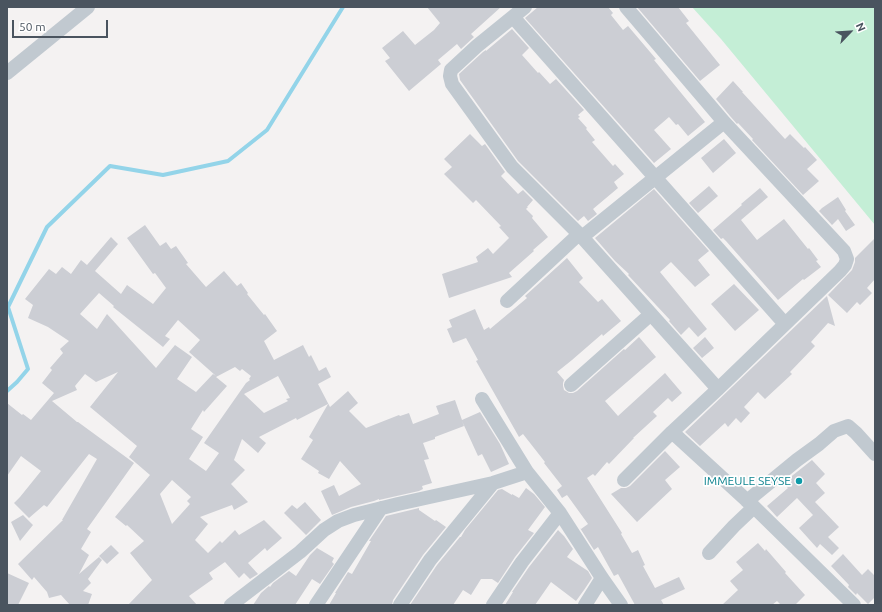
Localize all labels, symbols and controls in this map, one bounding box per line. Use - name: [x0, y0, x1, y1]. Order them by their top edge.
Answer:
- scale bar: [14, 12, 110, 38]
- north arrow: [830, 12, 870, 52]
- text: 50 m: [19, 20, 46, 33]
- text: N: [854, 21, 868, 33]
- place label: IMMEULE SEYSE: [704, 474, 791, 488]
- marker: IMMEULE SEYSE: [794, 476, 804, 486]

